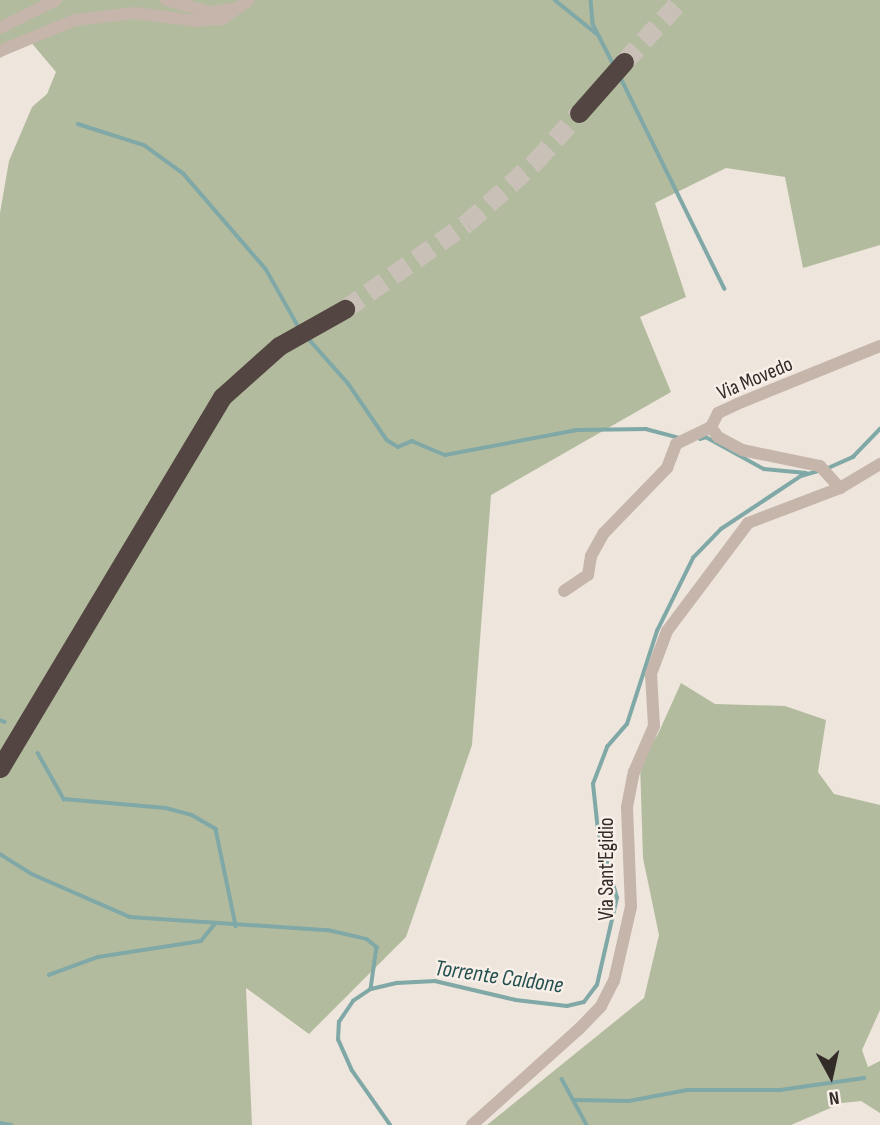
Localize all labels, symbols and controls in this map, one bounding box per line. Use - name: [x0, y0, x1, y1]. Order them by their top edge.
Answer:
- street label: Via Movedo: [713, 352, 797, 406]
- street label: Via Sant'Egidio: [594, 817, 620, 921]
- water label: Torrente Caldone: [433, 954, 565, 1000]
- north arrow: [796, 1041, 866, 1111]
- text: N: [827, 1085, 841, 1109]

